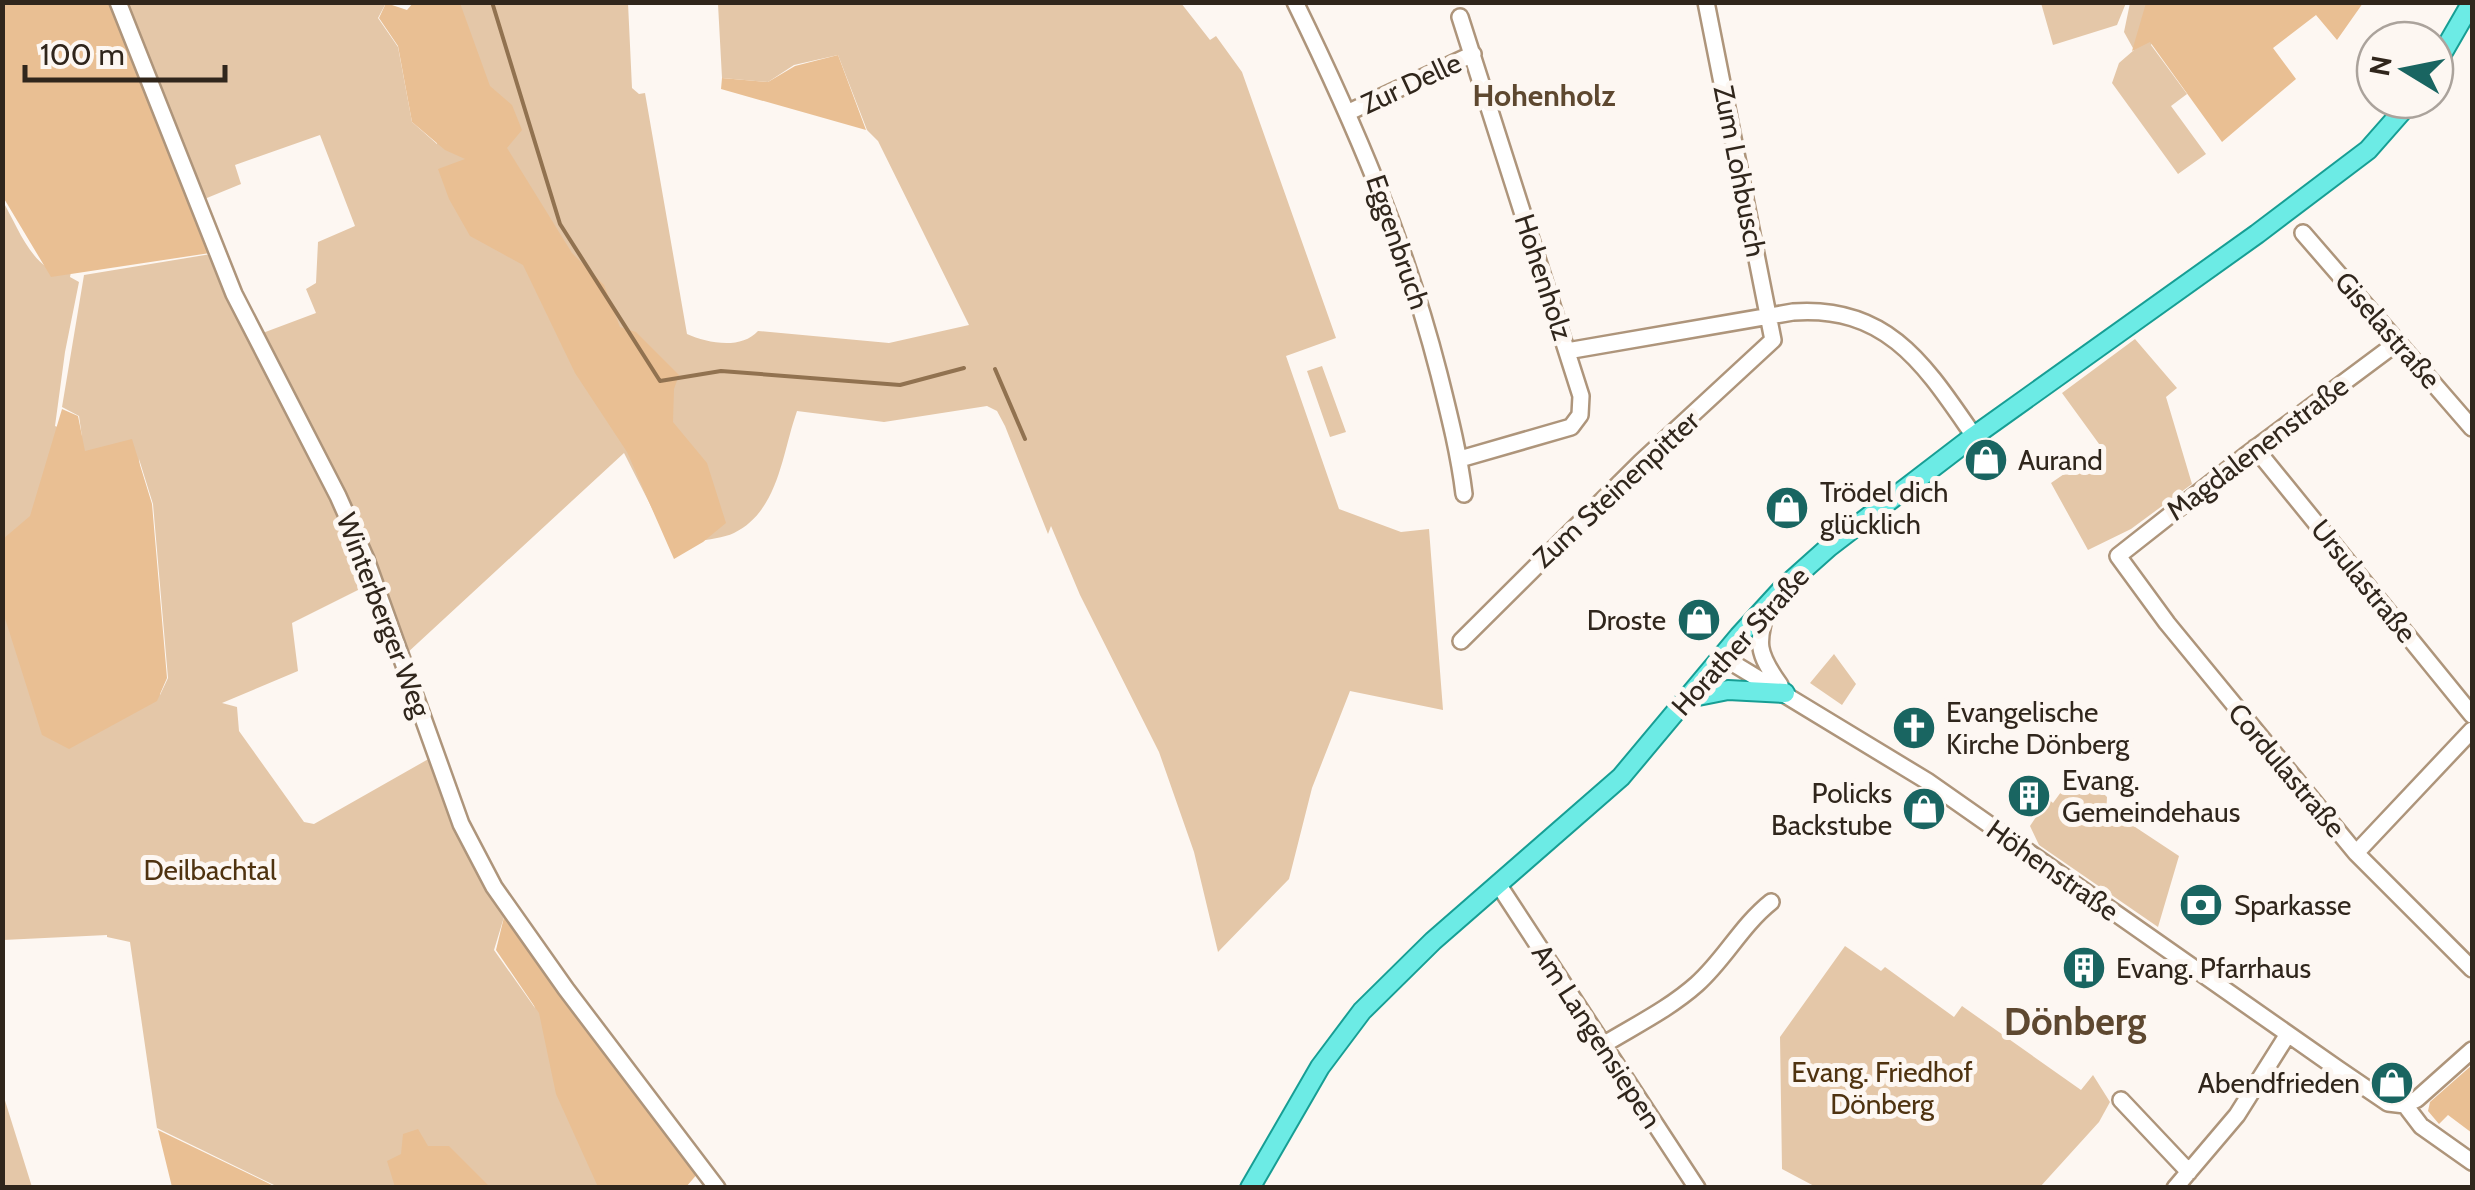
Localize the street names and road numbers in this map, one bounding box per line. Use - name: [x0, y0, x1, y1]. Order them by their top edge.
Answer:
- street label: Zur Delle: [1356, 45, 1466, 121]
- street label: Zum Lohbusch: [1707, 82, 1773, 260]
- street label: Eggenbruch: [1359, 170, 1437, 314]
- street label: Hohenholz: [1508, 210, 1580, 344]
- street label: Giselastraße: [2328, 264, 2448, 396]
- street label: Magdalenenstraße: [2159, 369, 2355, 527]
- street label: Zum Steinenpitter: [1526, 403, 1706, 575]
- street label: Winterberger Weg: [329, 508, 439, 723]
- street label: Ursulastraße: [2304, 513, 2424, 649]
- street label: Horather Straße: [1664, 560, 1816, 722]
- street label: Cordulastraße: [2221, 696, 2353, 844]
- street label: Höhenstraße: [1980, 812, 2126, 928]
- street label: Am Langensiepen: [1525, 938, 1669, 1134]

